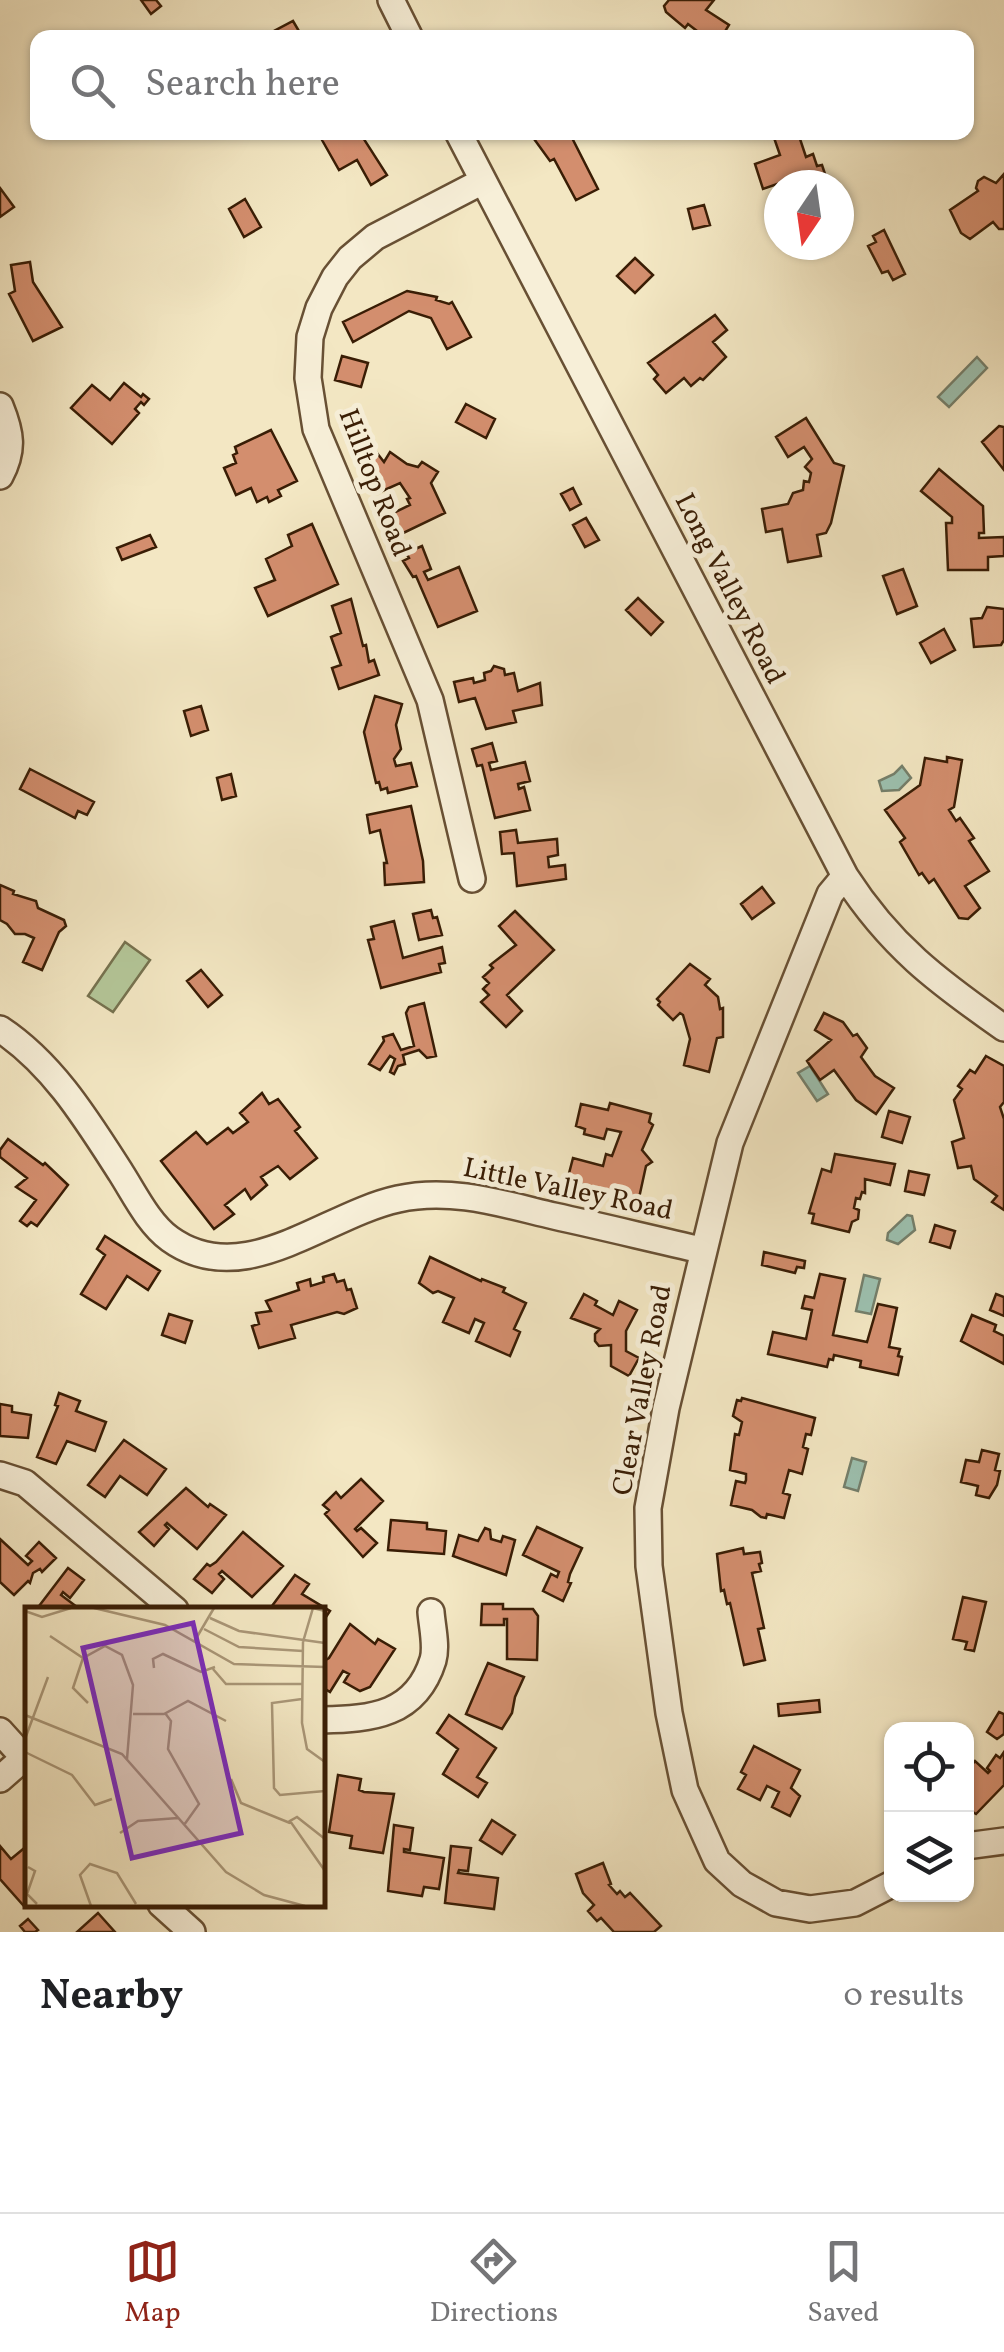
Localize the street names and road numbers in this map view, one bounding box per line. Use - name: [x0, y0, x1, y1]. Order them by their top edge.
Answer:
- street label: Hilltop Road: [328, 403, 420, 563]
- street label: Long Valley Road: [664, 487, 794, 691]
- street label: Little Valley Road: [460, 1149, 676, 1231]
- street label: Clear Valley Road: [603, 1281, 683, 1499]

